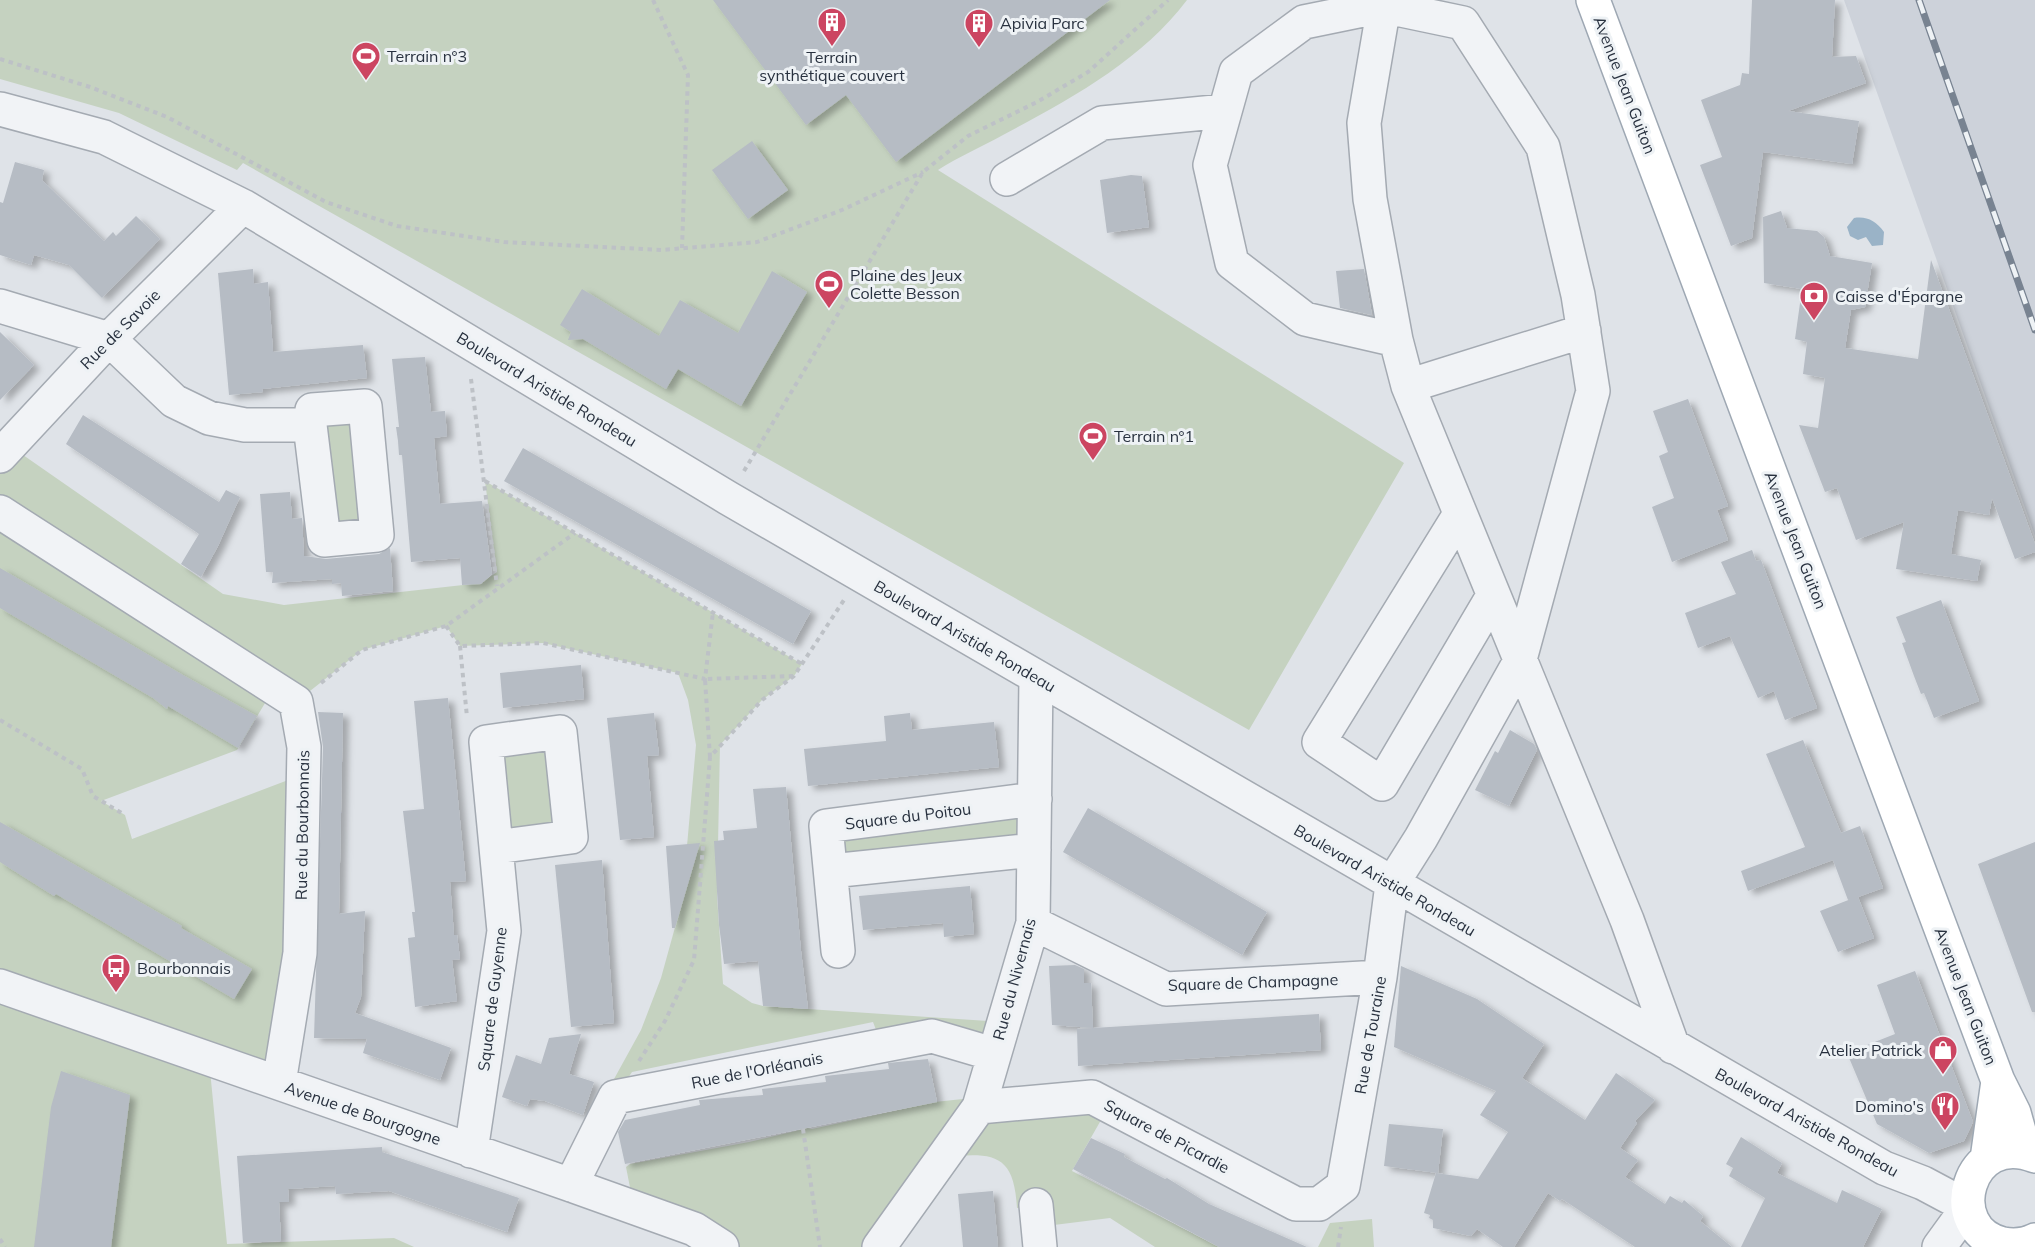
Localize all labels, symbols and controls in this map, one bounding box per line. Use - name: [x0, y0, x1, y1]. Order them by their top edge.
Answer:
- building icon: Terrain synthétique couvert: [816, 6, 848, 48]
- building icon: Apivia Parc: [963, 7, 995, 49]
- place label: Apivia Parc: [1000, 13, 1085, 33]
- street label: Avenue Jean Guiton: [1590, 13, 1660, 157]
- sports icon: Terrain n°3: [350, 40, 382, 82]
- place label: Terrain n°3: [387, 46, 467, 66]
- place label: Terrain synthétique couvert: [759, 47, 905, 85]
- place label: Plaine des Jeux Colette Besson: [850, 265, 963, 303]
- sports icon: Plaine des Jeux Colette Besson: [813, 268, 845, 310]
- bank icon: Caisse d'Épargne: [1798, 280, 1830, 322]
- street label: Rue de Savoie: [76, 285, 164, 373]
- place label: Caisse d'Épargne: [1835, 286, 1963, 306]
- street label: Boulevard Aristide Rondeau: [453, 327, 641, 451]
- sports icon: Terrain n°1: [1077, 420, 1109, 462]
- place label: Terrain n°1: [1114, 426, 1194, 446]
- street label: Avenue Jean Guiton: [1761, 468, 1831, 612]
- street label: Boulevard Aristide Rondeau: [870, 576, 1060, 696]
- street label: Rue du Bourbonnais: [291, 750, 313, 900]
- street label: Square du Poitou: [844, 798, 972, 834]
- street label: Boulevard Aristide Rondeau: [1290, 820, 1480, 940]
- street label: Rue du Nivernais: [988, 916, 1040, 1042]
- street label: Avenue Jean Guiton: [1931, 924, 2001, 1068]
- street label: Square de Guyenne: [473, 926, 511, 1072]
- bus stop icon: Bourbonnais: [100, 952, 132, 994]
- place label: Bourbonnais: [137, 958, 231, 978]
- street label: Square de Champagne: [1168, 969, 1338, 995]
- street label: Rue de Touraine: [1350, 974, 1390, 1096]
- shop icon: Atelier Patrick: [1927, 1034, 1959, 1076]
- place label: Atelier Patrick: [1819, 1040, 1923, 1060]
- street label: Rue de l'Orléanais: [689, 1047, 825, 1093]
- street label: Boulevard Aristide Rondeau: [1712, 1063, 1902, 1181]
- street label: Avenue de Bourgogne: [282, 1077, 444, 1149]
- restaurant icon: Domino's: [1929, 1090, 1961, 1132]
- street label: Square de Picardie: [1101, 1095, 1233, 1177]
- place label: Domino's: [1855, 1096, 1924, 1116]

